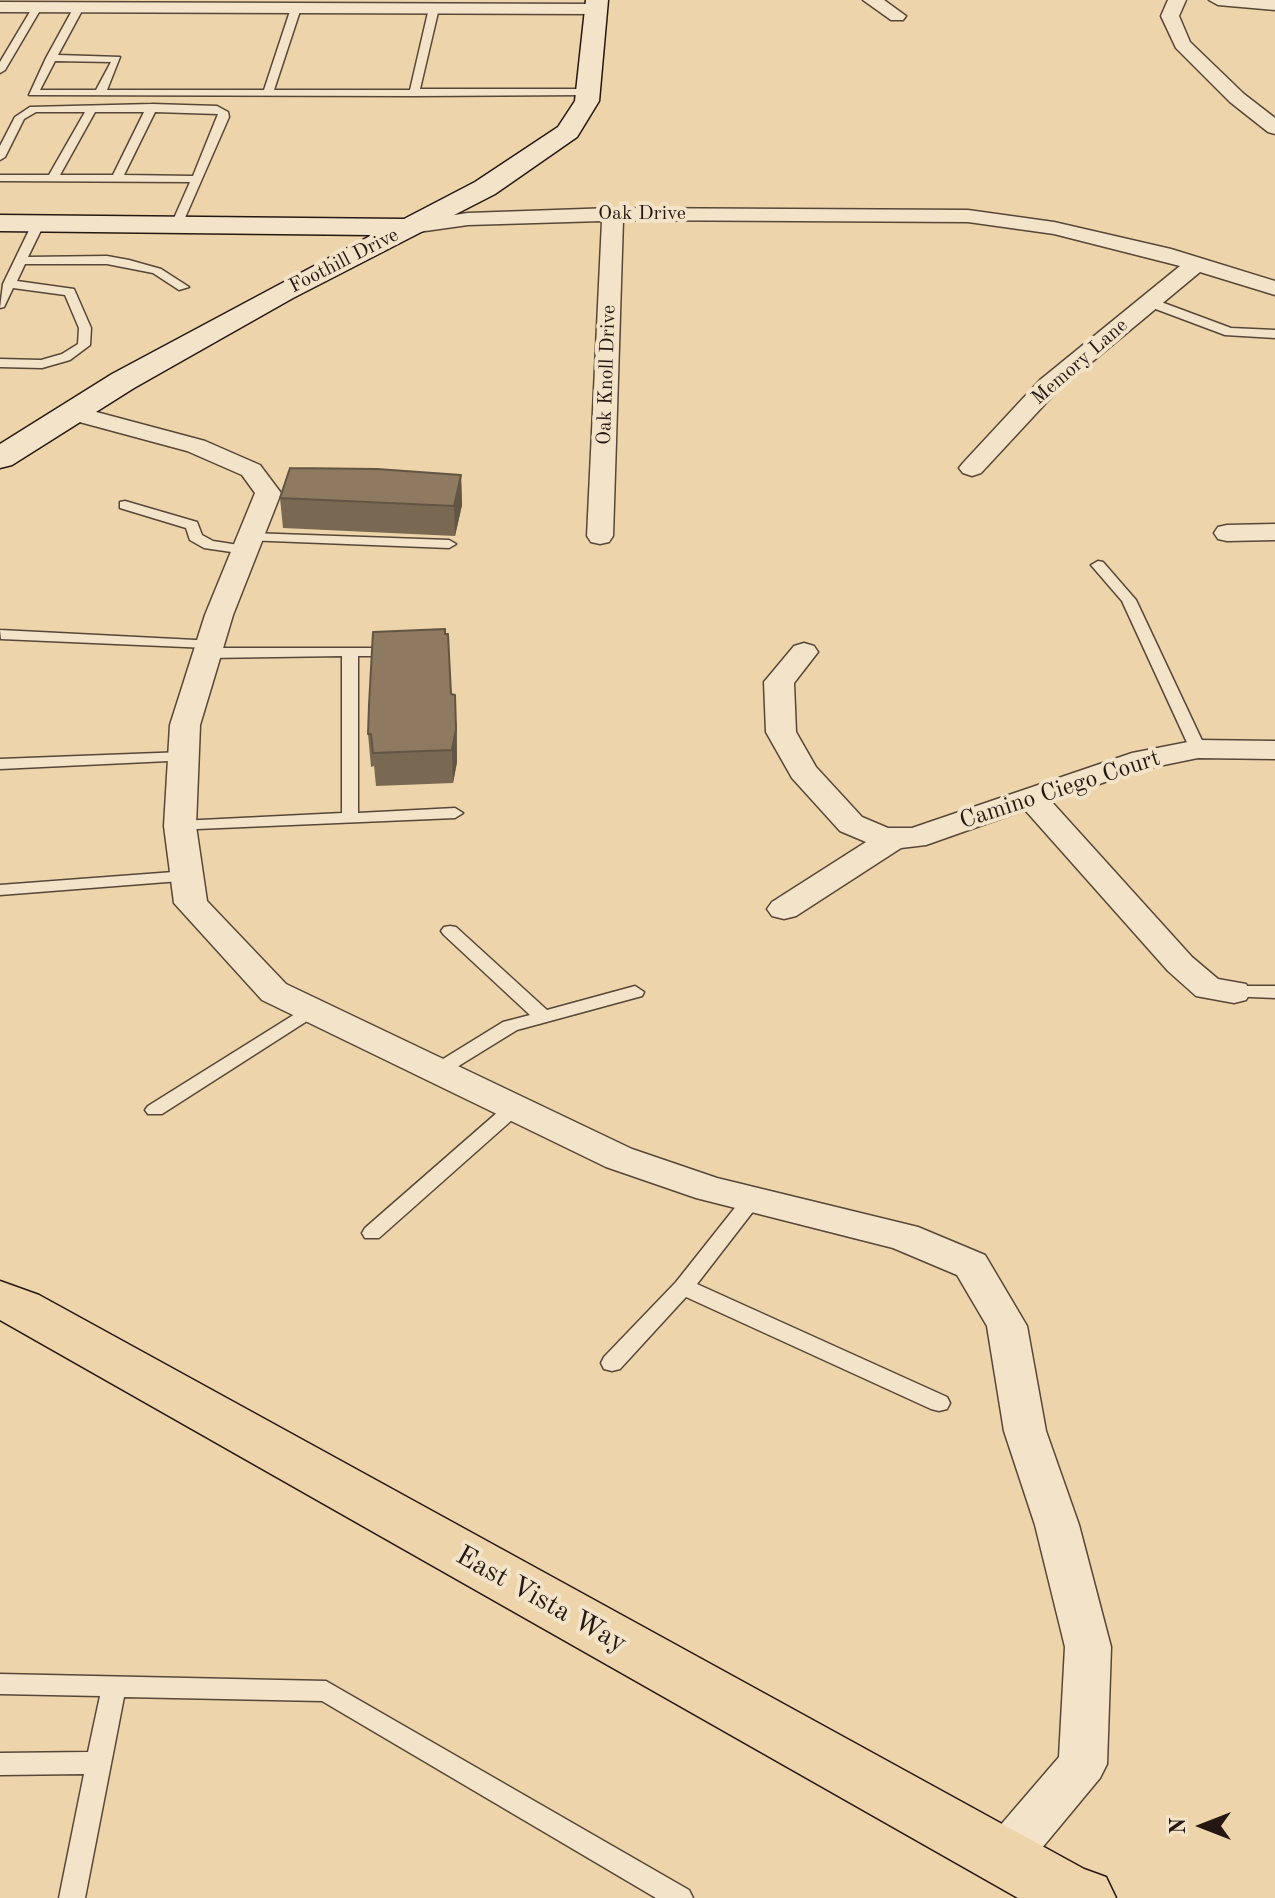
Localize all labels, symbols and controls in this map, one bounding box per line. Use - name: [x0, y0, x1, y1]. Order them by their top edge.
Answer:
- street label: Oak Drive: [598, 202, 686, 226]
- street label: Foothill Drive: [285, 223, 403, 299]
- street label: Oak Knoll Drive: [593, 305, 621, 445]
- street label: Memory Lane: [1027, 314, 1133, 410]
- street label: Camino Ciego Court: [956, 744, 1164, 836]
- street label: East Vista Way: [450, 1539, 632, 1661]
- north arrow: [1163, 1786, 1243, 1866]
- text: N: [1168, 1818, 1190, 1834]

